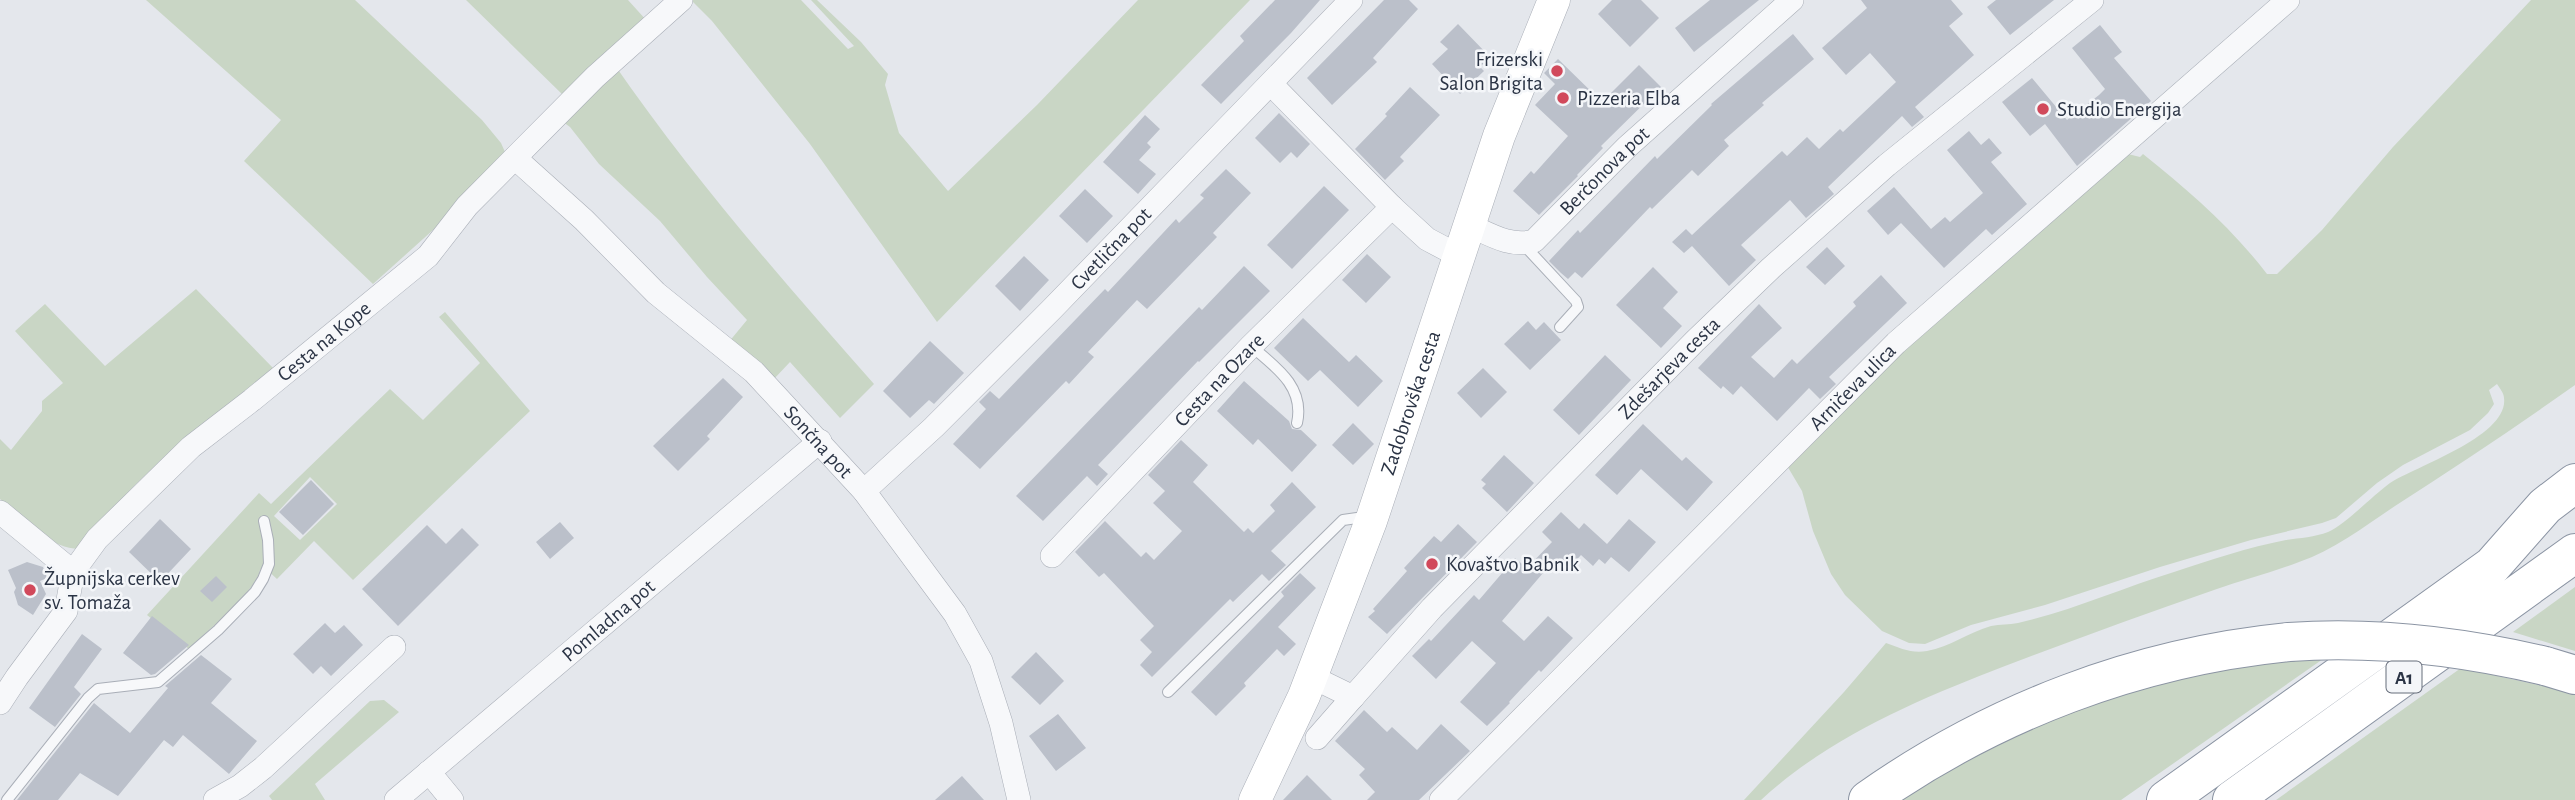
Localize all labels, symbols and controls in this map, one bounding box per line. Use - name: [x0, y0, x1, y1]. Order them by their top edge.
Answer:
- place label: Frizerski Salon Brigita: [1440, 49, 1543, 94]
- marker: Frizerski Salon Brigita: [1549, 63, 1565, 79]
- place label: Pizzeria Elba: [1577, 88, 1681, 109]
- marker: Pizzeria Elba: [1555, 90, 1571, 106]
- place label: Studio Energija: [2057, 99, 2182, 120]
- marker: Studio Energija: [2035, 101, 2051, 117]
- street label: Berčonova pot: [1556, 123, 1653, 219]
- street label: Cvetlična pot: [1067, 203, 1155, 294]
- street label: Cesta na Kope: [274, 298, 375, 386]
- street label: Zdešarjeva cesta: [1615, 313, 1724, 423]
- street label: Zadobrovška cesta: [1377, 328, 1445, 478]
- street label: Cesta na Ozare: [1171, 329, 1268, 431]
- street label: Arničeva ulica: [1805, 340, 1900, 435]
- street label: Sončna pot: [780, 402, 856, 482]
- place label: Kovaštvo Babnik: [1446, 554, 1580, 575]
- marker: Kovaštvo Babnik: [1424, 556, 1440, 572]
- place label: Župnijska cerkev sv. Tomaža: [44, 566, 180, 613]
- street label: Pomladna pot: [558, 576, 659, 666]
- marker: Župnijska cerkev sv. Tomaža: [22, 582, 38, 598]
- road number: A1: [2386, 662, 2422, 692]

